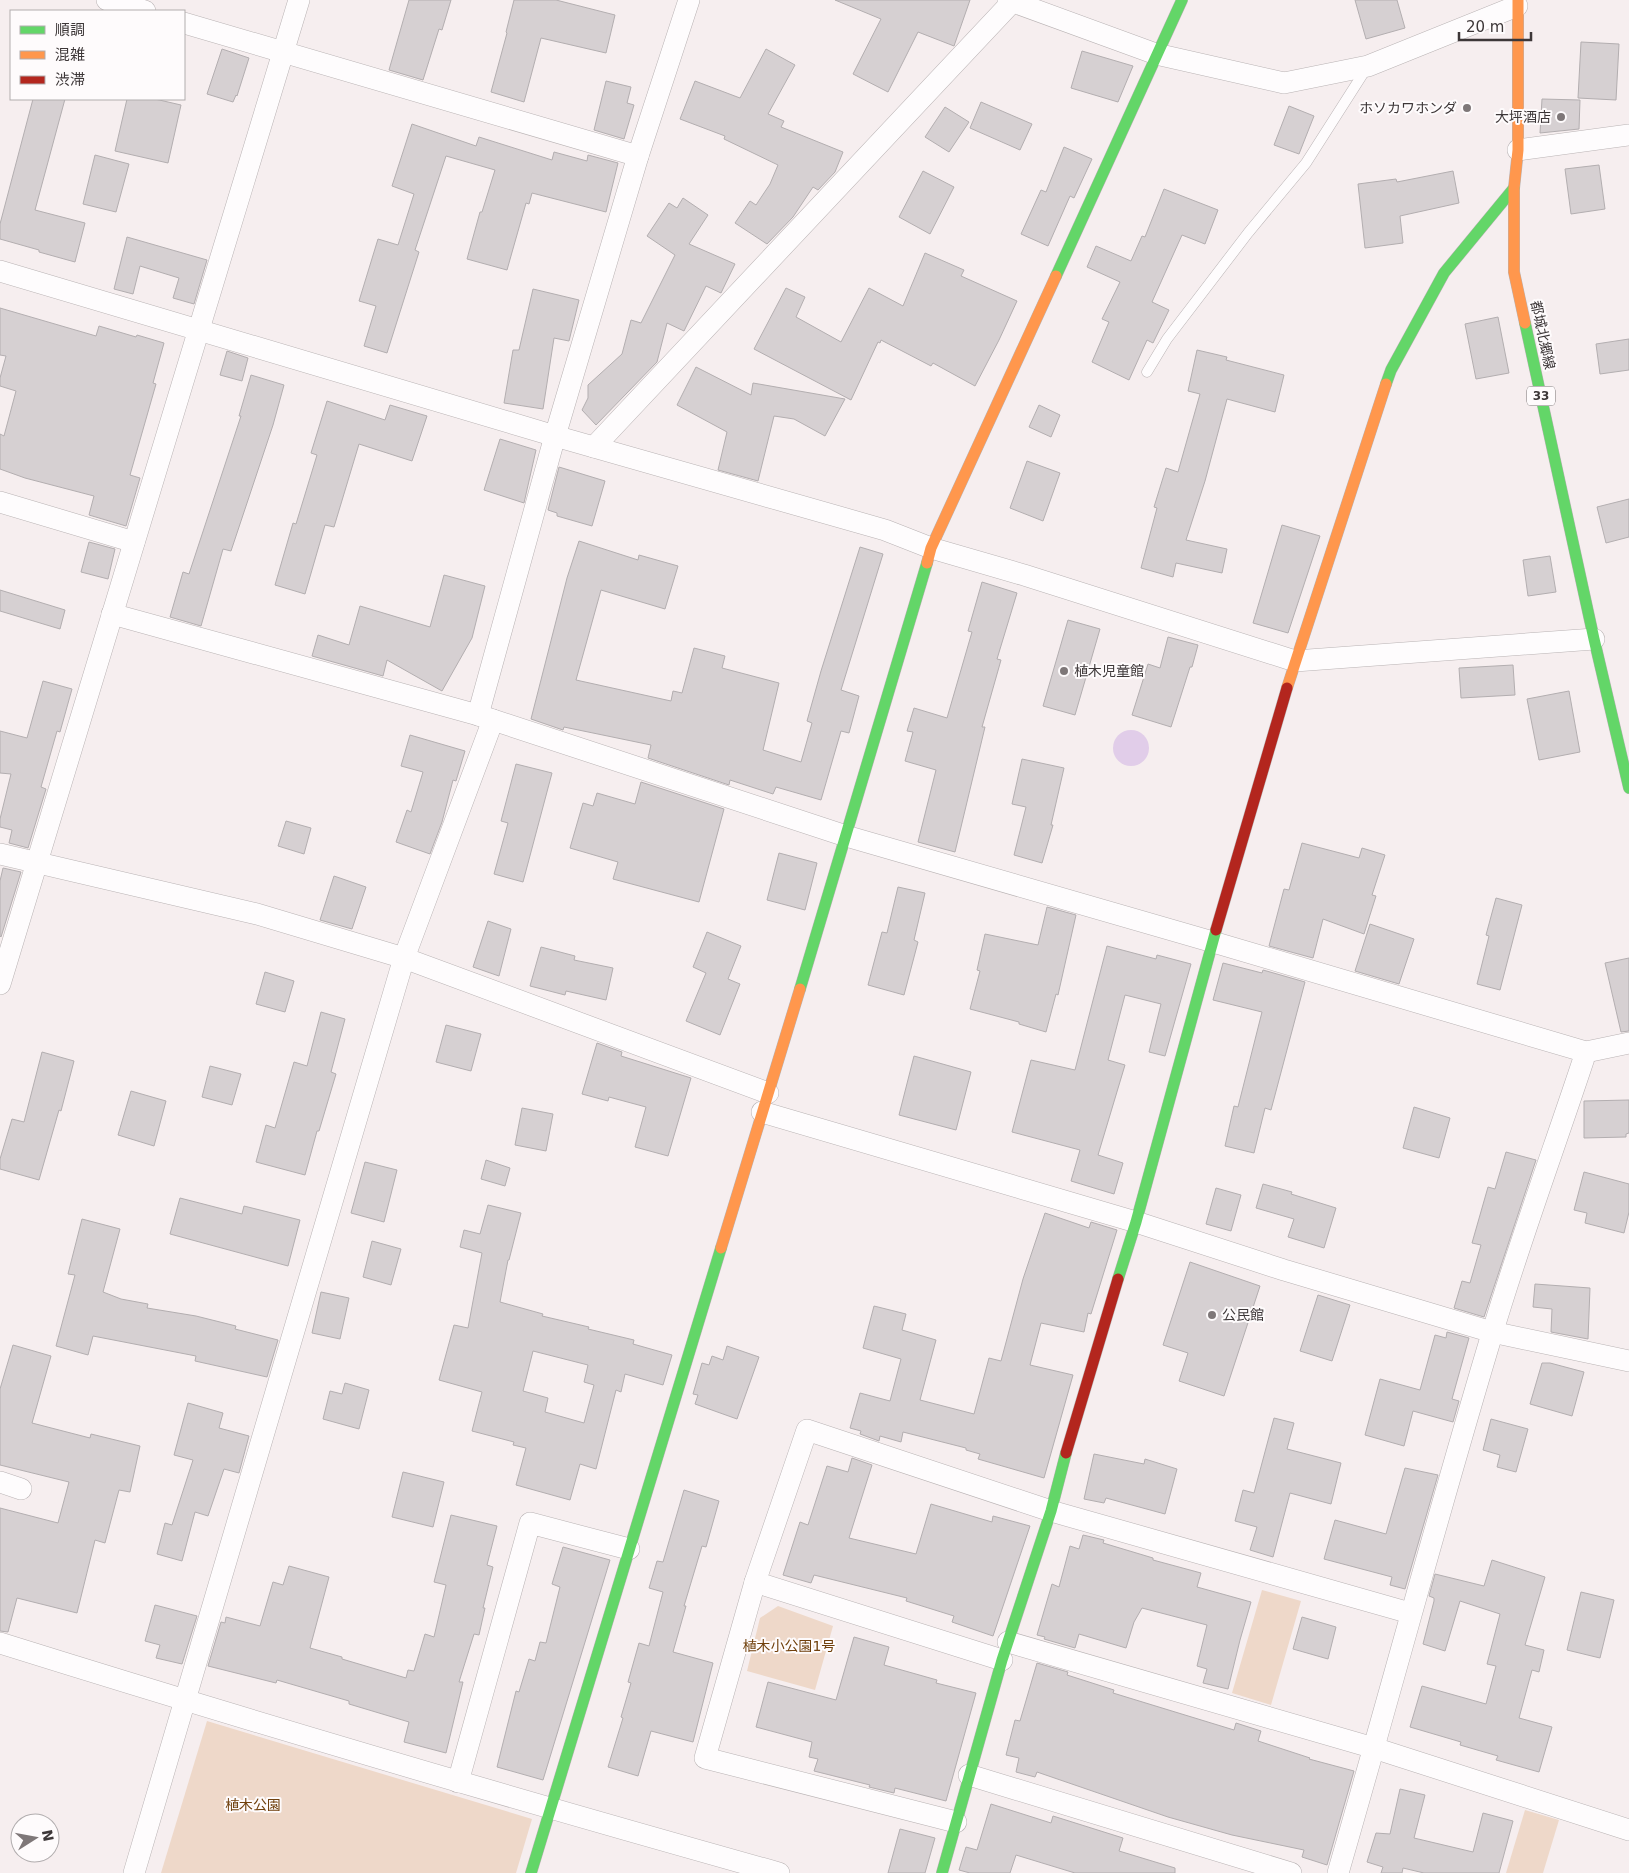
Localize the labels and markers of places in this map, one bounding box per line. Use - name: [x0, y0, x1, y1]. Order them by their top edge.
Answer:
- place label: ホソカワホンダ: [1359, 100, 1457, 116]
- marker: ホソカワホンダ: [1461, 102, 1473, 114]
- place label: 大坪酒店: [1495, 109, 1551, 125]
- marker: 大坪酒店: [1555, 111, 1567, 123]
- place label: 植木児童館: [1074, 663, 1144, 679]
- marker: 植木児童館: [1058, 665, 1070, 677]
- place label: 公民館: [1222, 1307, 1264, 1323]
- marker: 公民館: [1206, 1309, 1218, 1321]

